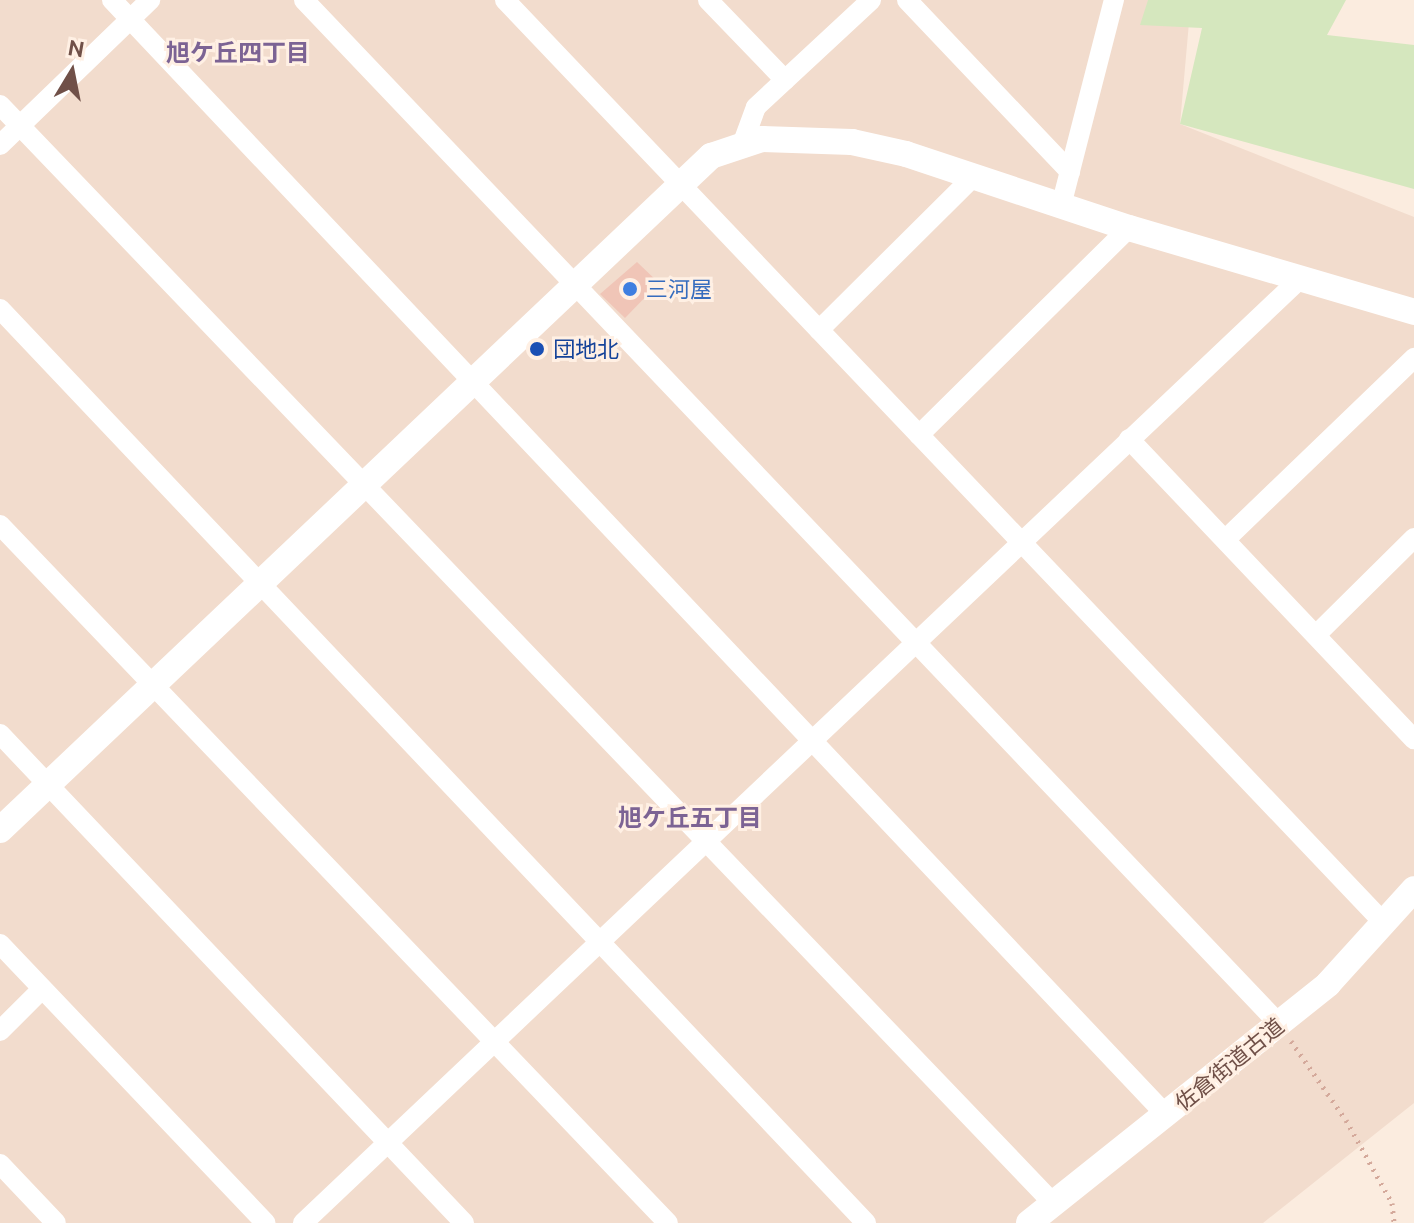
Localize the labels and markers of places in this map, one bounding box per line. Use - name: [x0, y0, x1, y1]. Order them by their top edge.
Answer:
- place label: 三河屋: [646, 276, 712, 302]
- marker: 三河屋: [621, 280, 639, 298]
- place label: 団地北: [553, 336, 619, 362]
- marker: 団地北: [528, 340, 546, 358]

